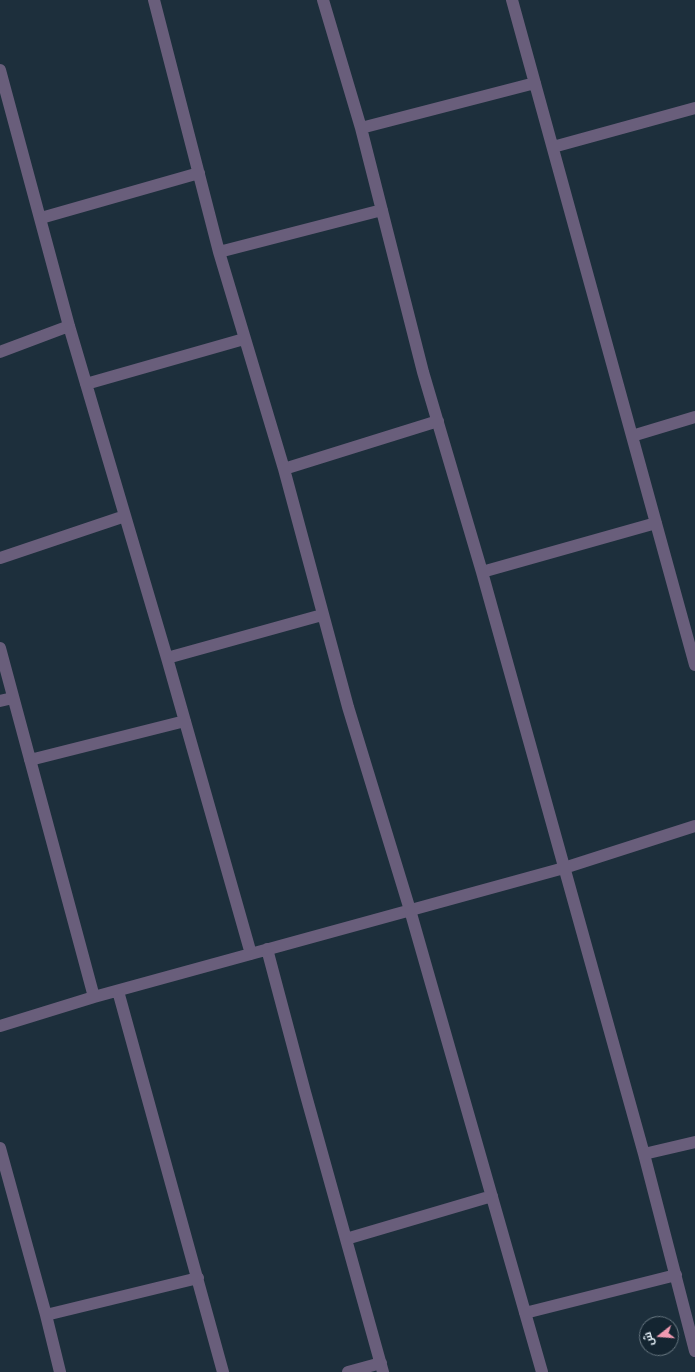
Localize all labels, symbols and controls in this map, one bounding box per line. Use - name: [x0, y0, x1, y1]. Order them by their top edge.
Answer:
- north arrow: [639, 1316, 679, 1356]
- text: ش: [640, 1331, 656, 1348]

